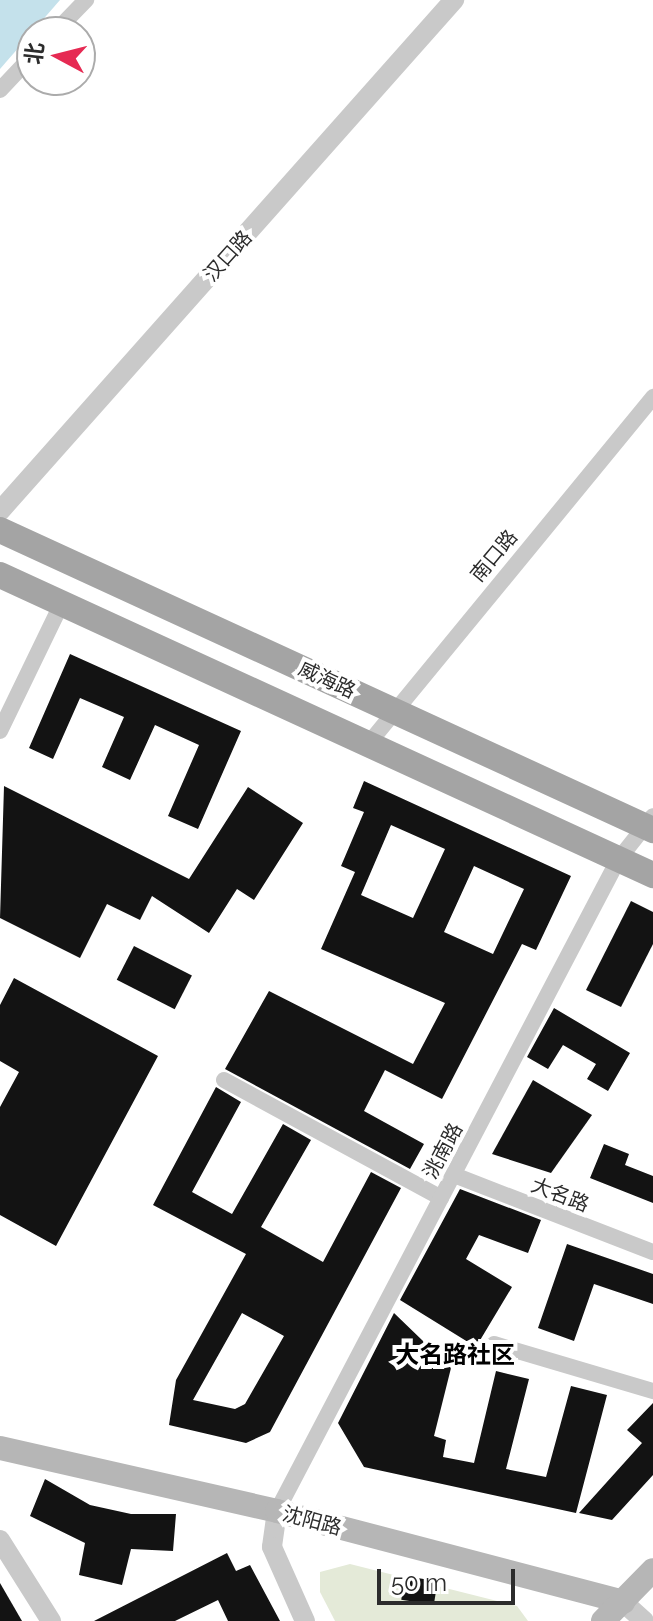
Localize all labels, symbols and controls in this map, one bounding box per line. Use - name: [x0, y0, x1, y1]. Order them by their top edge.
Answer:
- north arrow: [16, 16, 96, 96]
- text: 北: [20, 41, 48, 66]
- street label: 汉口路: [199, 226, 257, 286]
- street label: 南口路: [466, 525, 522, 587]
- street label: 威海路: [295, 656, 359, 704]
- street label: 洮南路: [418, 1119, 468, 1183]
- street label: 大名路: [528, 1173, 592, 1217]
- district label: 大名路社区: [395, 1341, 515, 1369]
- street label: 沈阳路: [280, 1502, 344, 1540]
- scale bar: [381, 1553, 519, 1603]
- text: 50 m: [391, 1568, 447, 1597]

